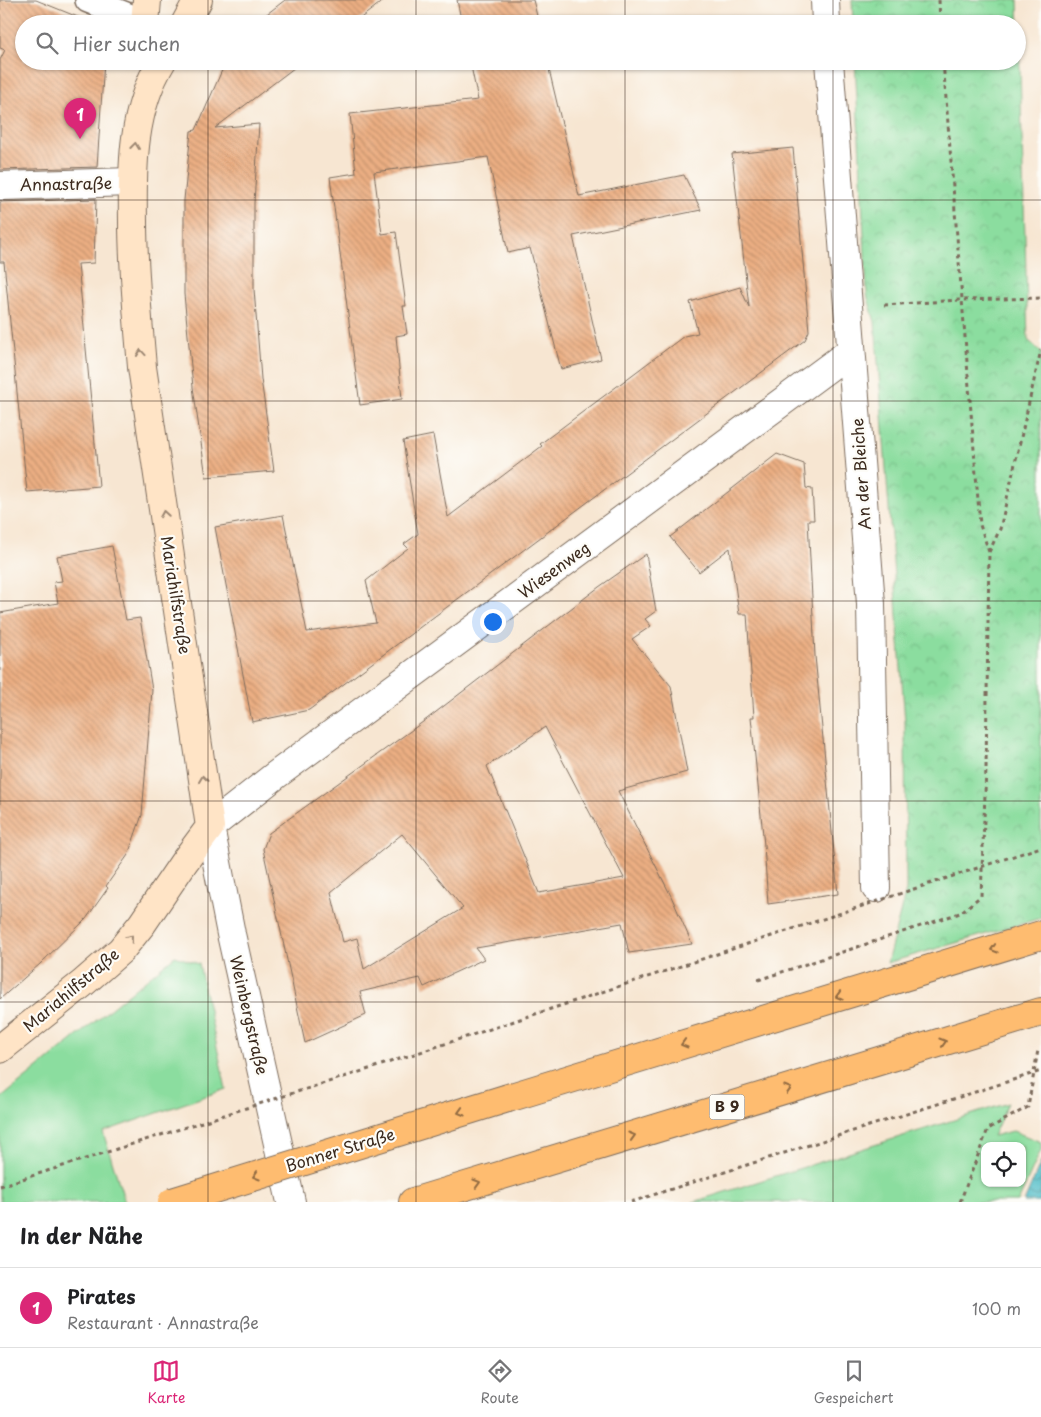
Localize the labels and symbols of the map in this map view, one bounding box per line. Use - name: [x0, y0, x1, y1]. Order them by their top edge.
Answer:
- pin: 1: [64, 98, 96, 139]
- one-way arrow: [129, 141, 140, 149]
- street label: Annastraße: [20, 170, 112, 196]
- one-way arrow: [136, 349, 147, 357]
- street label: An der Bleiche: [844, 417, 876, 531]
- one-way arrow: [159, 510, 170, 518]
- street label: Mariahilfstraße: [156, 534, 198, 656]
- street label: Wiesenweg: [512, 535, 594, 604]
- your location: [480, 609, 506, 635]
- one-way arrow: [198, 774, 209, 782]
- one-way arrow: [125, 935, 134, 944]
- street label: Mariahilfstraße: [17, 942, 124, 1037]
- one-way arrow: [991, 943, 999, 953]
- street label: Weinbergstraße: [225, 953, 275, 1077]
- one-way arrow: [835, 991, 844, 1001]
- one-way arrow: [939, 1037, 947, 1047]
- one-way arrow: [680, 1038, 688, 1048]
- one-way arrow: [783, 1084, 791, 1094]
- road number: B 9: [710, 1094, 744, 1120]
- one-way arrow: [458, 1106, 466, 1116]
- street label: Bonner Straße: [282, 1121, 397, 1177]
- one-way arrow: [627, 1131, 636, 1141]
- one-way arrow: [252, 1170, 261, 1180]
- one-way arrow: [472, 1178, 480, 1188]

